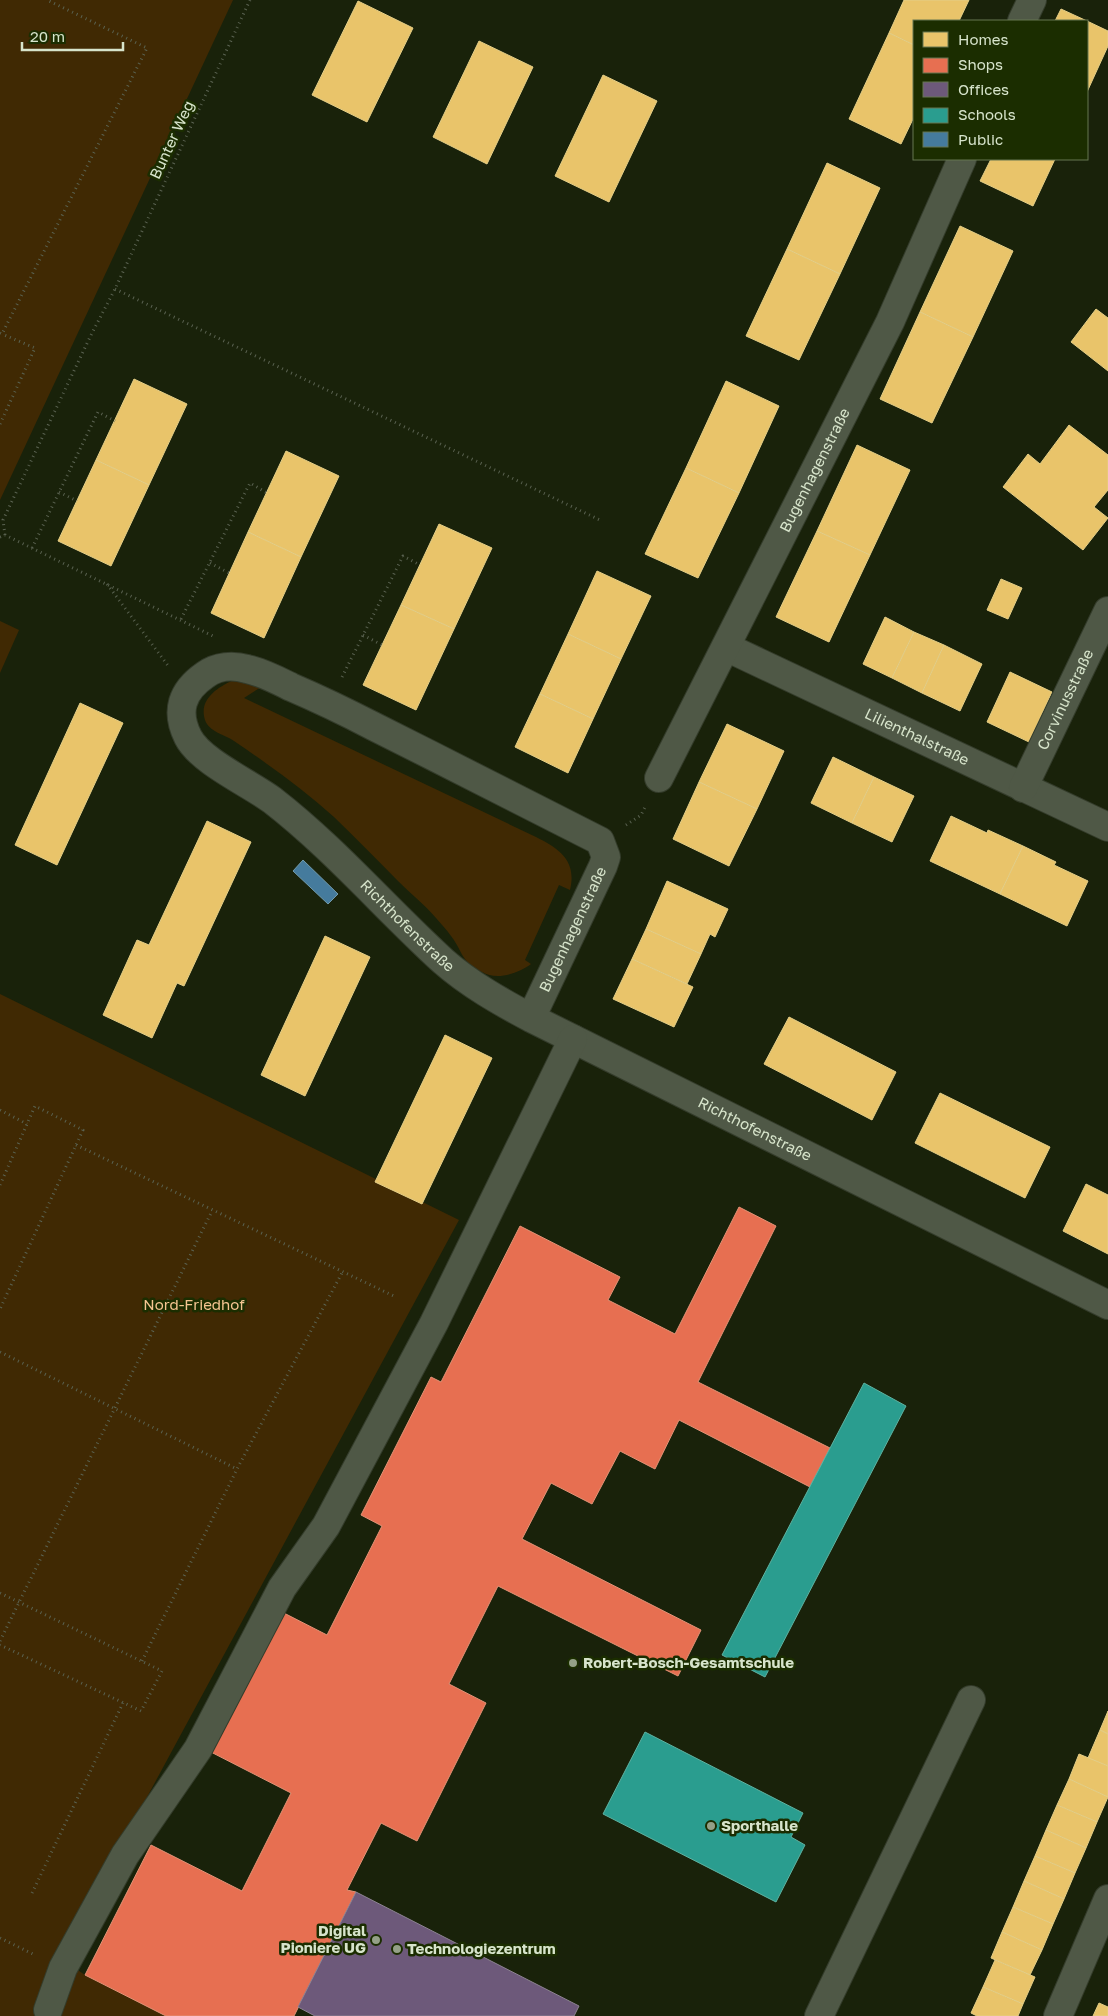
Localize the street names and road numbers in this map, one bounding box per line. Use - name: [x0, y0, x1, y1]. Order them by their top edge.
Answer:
- street label: Bunter Weg: [145, 98, 197, 182]
- street label: Bugenhagenstraße: [775, 404, 853, 535]
- street label: Corvinusstraße: [1033, 646, 1097, 753]
- street label: Lilienthalstraße: [862, 704, 973, 768]
- street label: Bugenhagenstraße: [535, 863, 610, 995]
- street label: Richthofenstraße: [357, 875, 459, 975]
- street label: Richthofenstraße: [695, 1093, 815, 1164]

